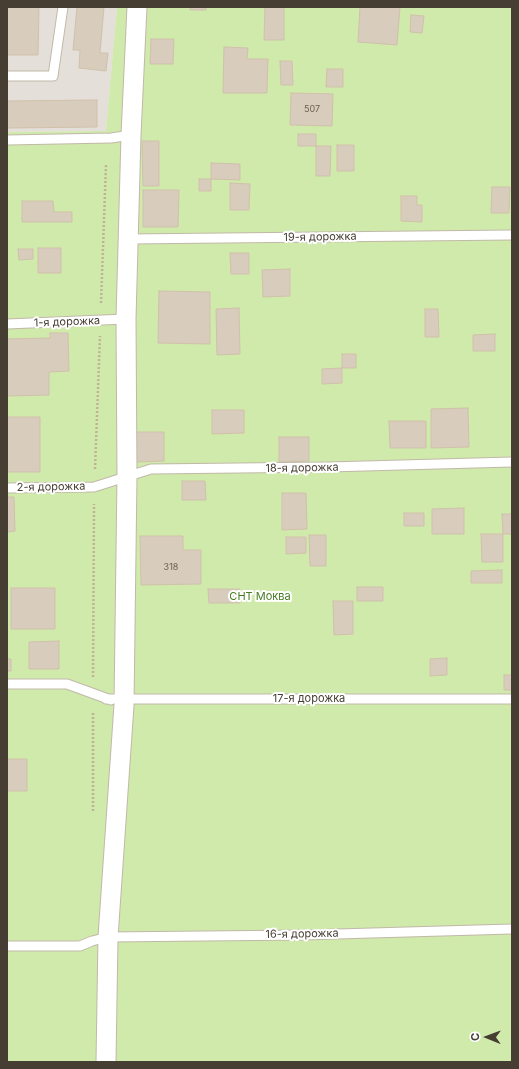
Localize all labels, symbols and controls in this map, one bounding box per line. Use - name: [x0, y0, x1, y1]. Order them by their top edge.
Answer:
- house number: 507: [304, 104, 320, 114]
- street label: 19-я дорожка: [283, 230, 357, 244]
- street label: 1-я дорожка: [34, 314, 100, 330]
- street label: 18-я дорожка: [265, 461, 339, 475]
- street label: 2-я дорожка: [17, 480, 85, 494]
- house number: 318: [164, 562, 178, 572]
- park label: СНТ Моква: [229, 590, 291, 604]
- street label: 17-я дорожка: [273, 692, 345, 706]
- street label: 16-я дорожка: [265, 927, 339, 941]
- north arrow: [467, 1017, 507, 1057]
- text: С: [468, 1033, 482, 1041]

